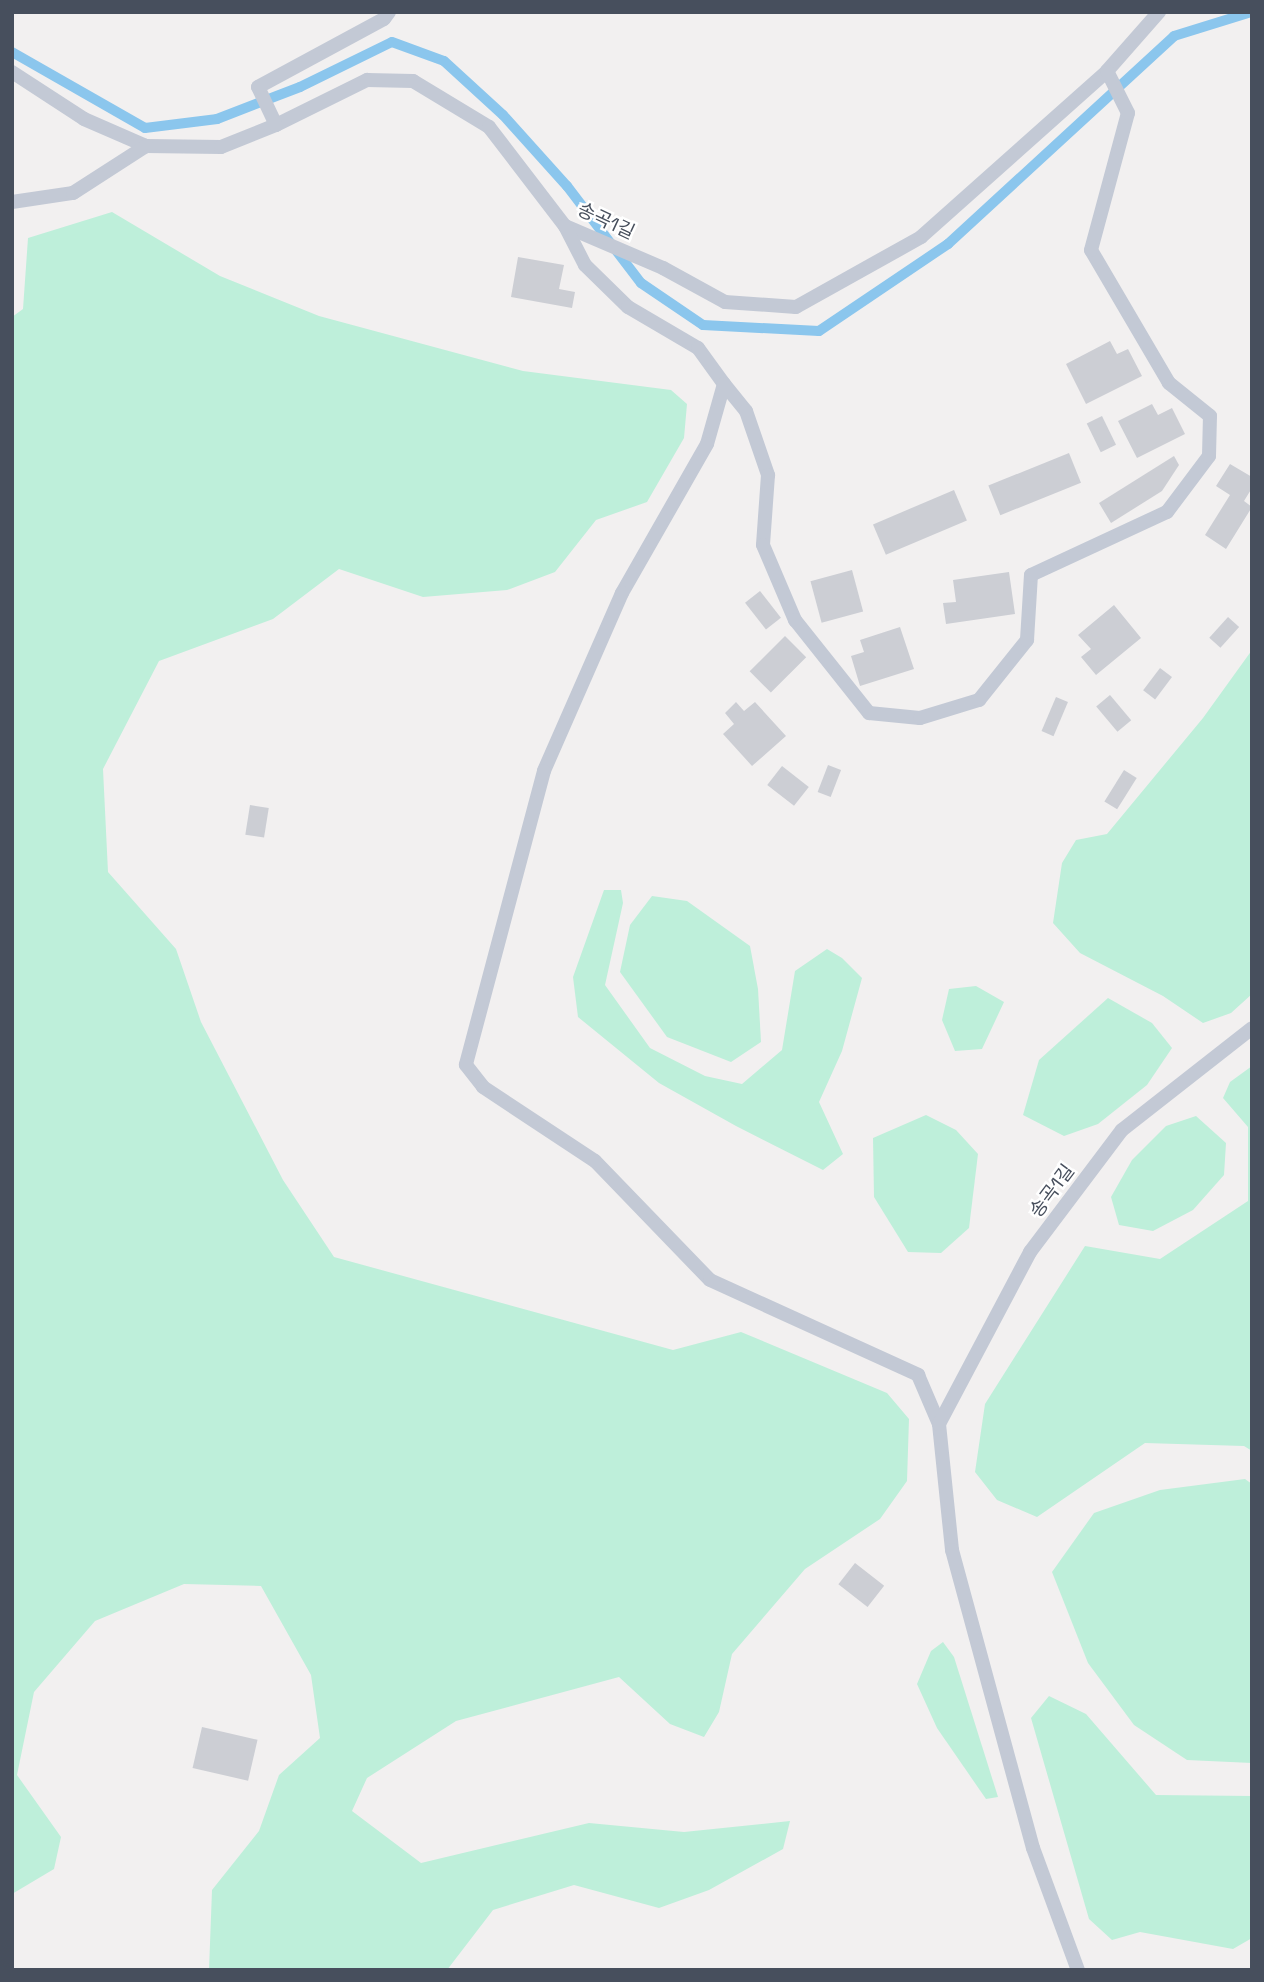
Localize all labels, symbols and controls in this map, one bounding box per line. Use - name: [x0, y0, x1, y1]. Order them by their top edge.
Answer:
- street label: 송곡1길: [574, 198, 638, 244]
- street label: 송곡1길: [1025, 1160, 1079, 1222]

